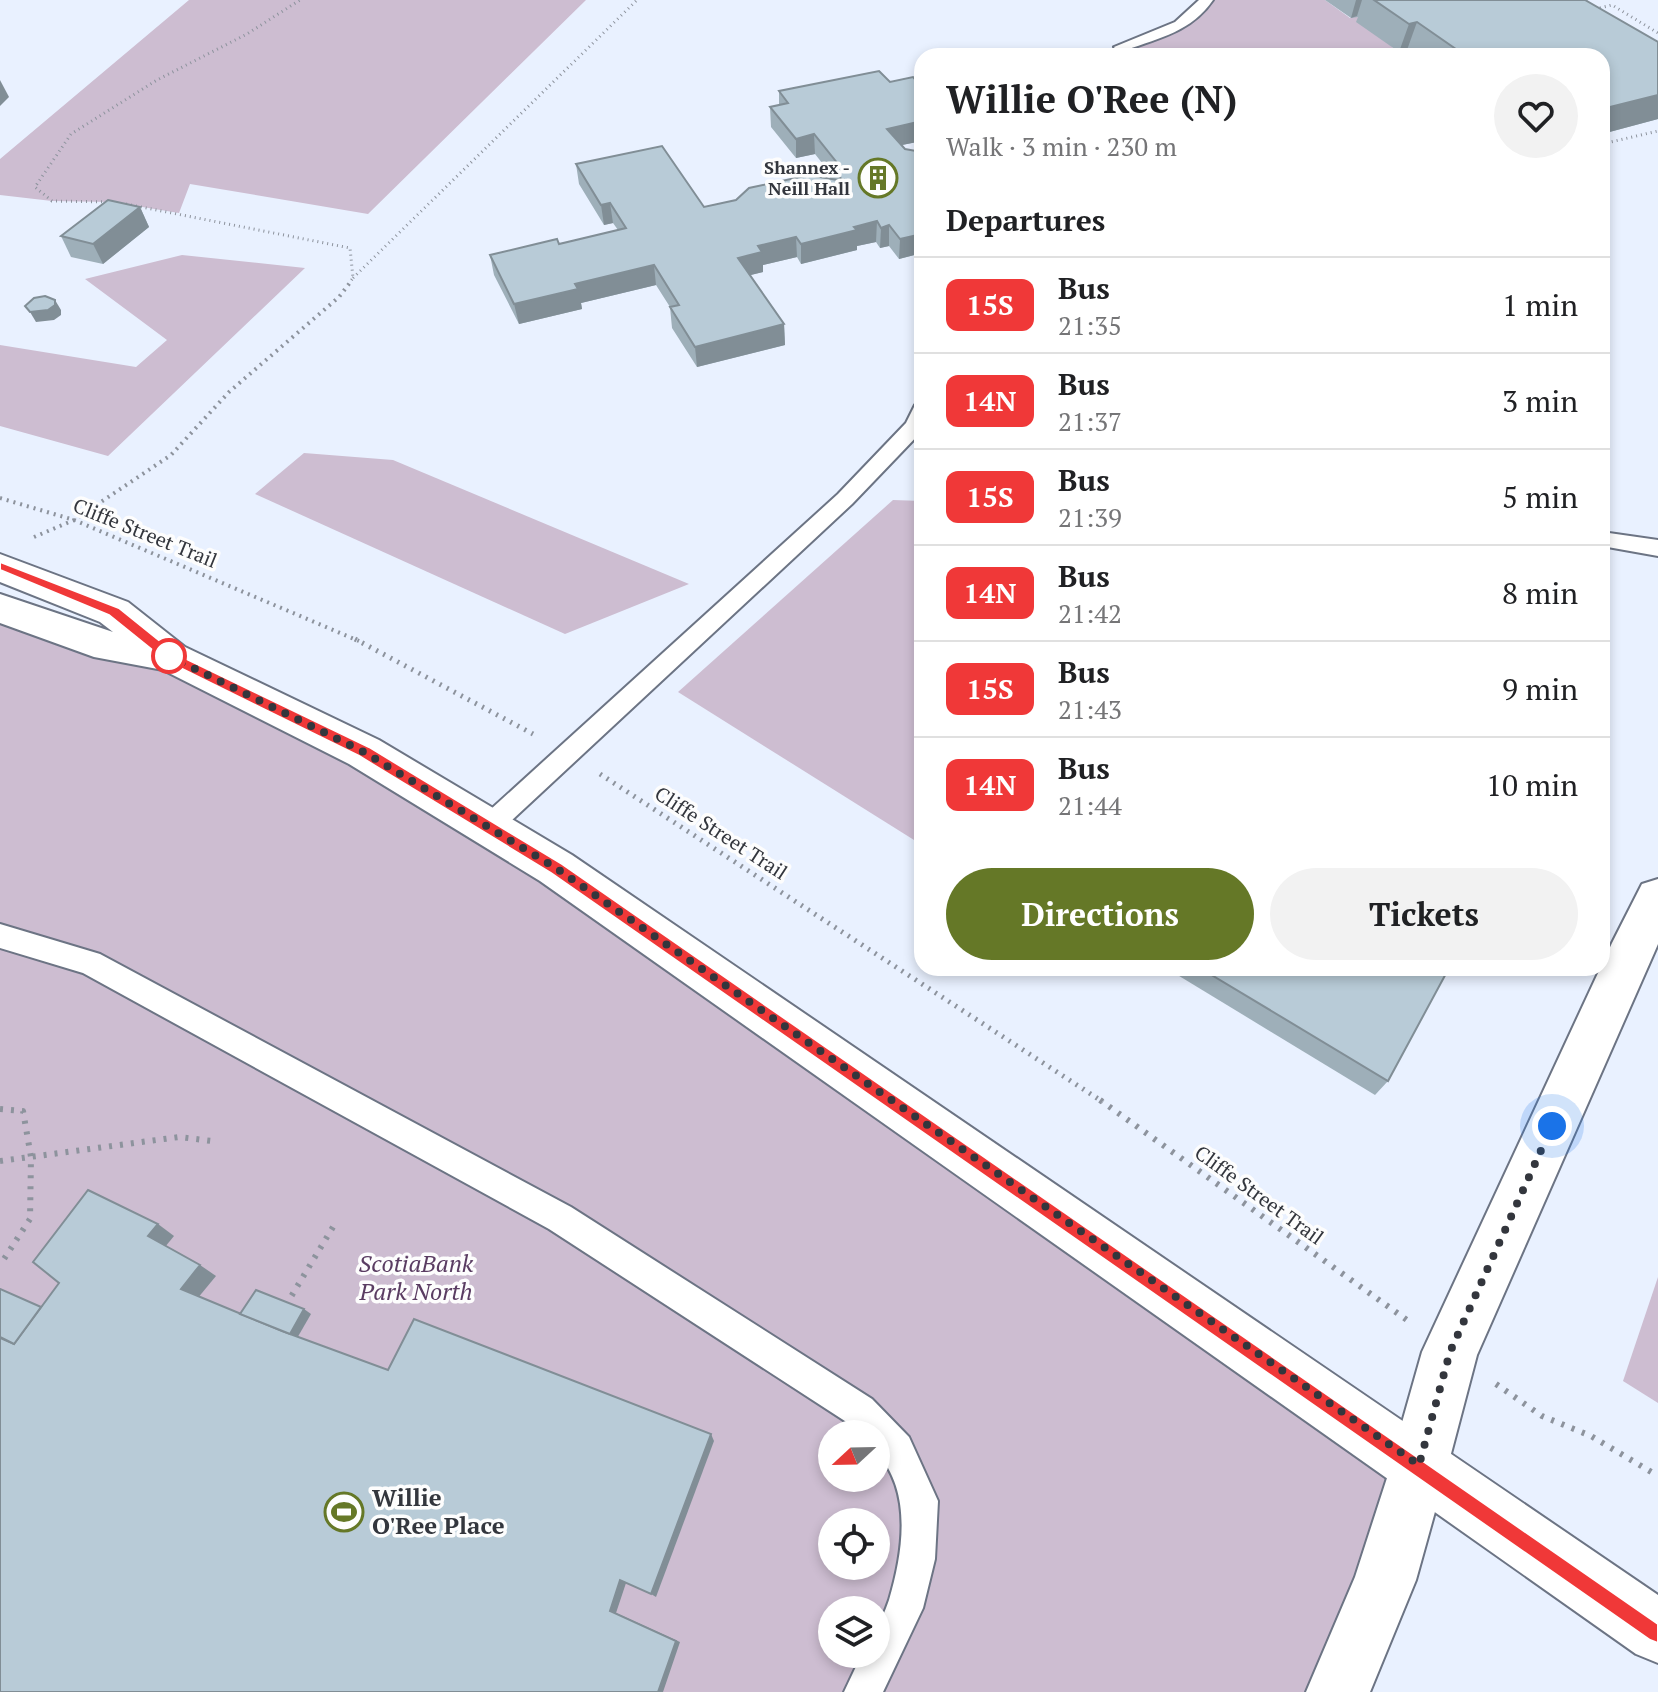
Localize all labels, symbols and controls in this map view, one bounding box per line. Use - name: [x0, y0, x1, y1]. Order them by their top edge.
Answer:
- text: Willie O'Ree (N): [946, 74, 1237, 124]
- button: heart: [1494, 74, 1578, 158]
- text: Walk · 3 min · 230 m: [946, 129, 1177, 163]
- place label: Shannex - Neill Hall: [764, 155, 850, 200]
- building icon: Shannex - Neill Hall: [857, 157, 899, 199]
- text: Departures: [946, 200, 1105, 240]
- text: Bus: [1058, 268, 1110, 308]
- text: 1 min: [1502, 285, 1578, 325]
- text: 15S: [966, 286, 1014, 323]
- text: 21:35: [1058, 308, 1122, 342]
- text: Bus: [1058, 364, 1110, 404]
- text: 3 min: [1502, 381, 1578, 421]
- text: 14N: [964, 382, 1016, 419]
- text: 21:37: [1058, 404, 1122, 438]
- text: Bus: [1058, 460, 1110, 500]
- text: 5 min: [1502, 477, 1578, 517]
- text: 15S: [966, 478, 1014, 515]
- street label: Cliffe Street Trail: [69, 491, 221, 574]
- text: 21:39: [1058, 500, 1122, 534]
- text: Bus: [1058, 556, 1110, 596]
- text: 8 min: [1502, 573, 1578, 613]
- text: 14N: [964, 574, 1016, 611]
- text: 21:42: [1058, 596, 1122, 630]
- unlabelled marker: [152, 639, 186, 673]
- text: Bus: [1058, 652, 1110, 692]
- text: 9 min: [1502, 669, 1578, 709]
- text: 15S: [966, 670, 1014, 707]
- text: 21:43: [1058, 692, 1122, 726]
- text: Bus: [1058, 748, 1110, 788]
- text: 10 min: [1486, 765, 1578, 805]
- text: 14N: [964, 766, 1016, 803]
- street label: Cliffe Street Trail: [650, 780, 793, 886]
- text: 21:44: [1058, 788, 1122, 822]
- button: Directions: [946, 868, 1254, 960]
- button: Tickets: [1270, 868, 1578, 960]
- your location: [1532, 1106, 1572, 1146]
- street label: Cliffe Street Trail: [1189, 1139, 1329, 1250]
- park label: ScotiaBank Park North: [358, 1247, 474, 1307]
- north arrow: [818, 1420, 890, 1492]
- map controls: [818, 1420, 890, 1668]
- place label: Willie O'Ree Place: [372, 1481, 505, 1541]
- sports icon: Willie O'Ree Place: [323, 1491, 365, 1533]
- button: locate: [818, 1508, 890, 1580]
- button: layers: [818, 1596, 890, 1668]

